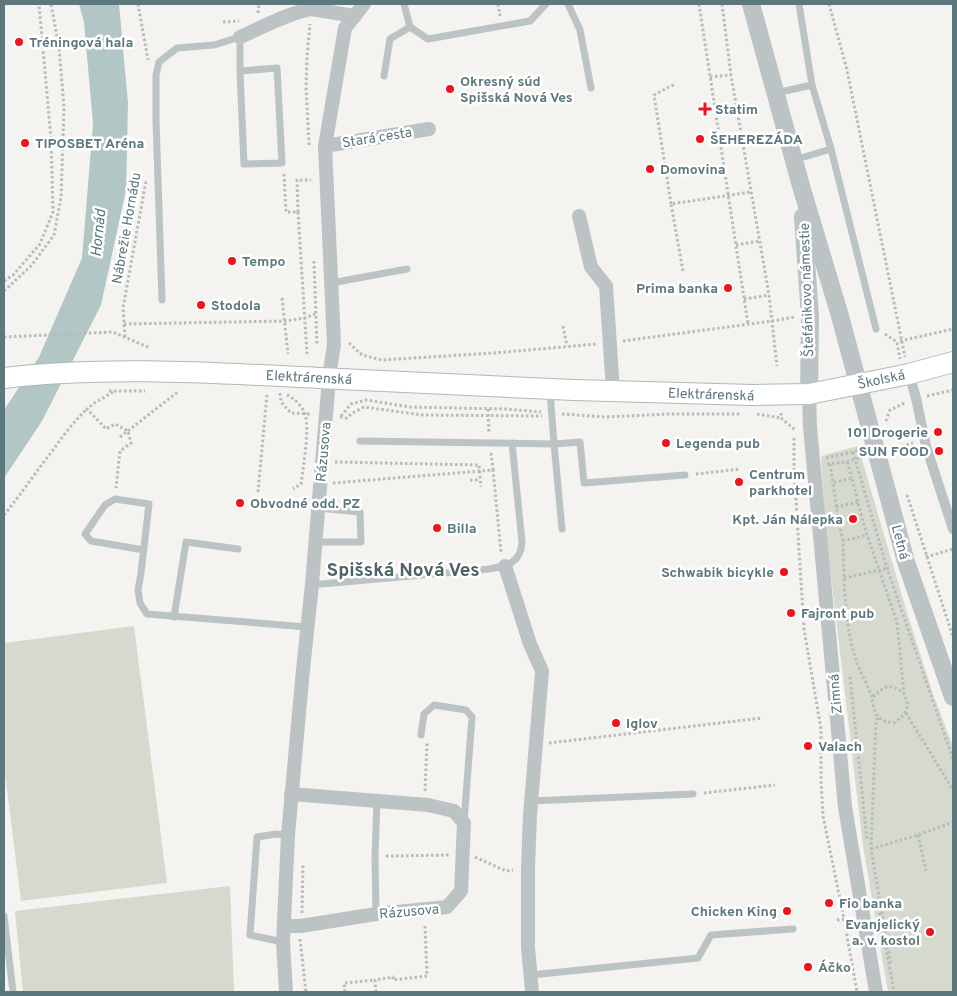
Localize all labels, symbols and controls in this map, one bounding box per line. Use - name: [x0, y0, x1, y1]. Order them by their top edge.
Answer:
- place label: Tréningová hala: [29, 35, 133, 52]
- marker: Tréningová hala: [13, 36, 25, 48]
- place label: Okresný súd Spišská Nová Ves: [460, 74, 573, 107]
- marker: Okresný súd Spišská Nová Ves: [444, 83, 456, 95]
- place label: Statim: [715, 102, 758, 119]
- marker: Statim: [699, 103, 711, 115]
- street label: Stará cesta: [341, 125, 413, 152]
- place label: ŠEHEREZÁDA: [710, 131, 803, 149]
- marker: ŠEHEREZÁDA: [694, 133, 706, 145]
- place label: TIPOSBET Aréna: [35, 136, 144, 153]
- marker: TIPOSBET Aréna: [19, 137, 31, 149]
- place label: Domovina: [660, 162, 725, 179]
- marker: Domovina: [644, 163, 656, 175]
- street label: Nábrežie Hornádu: [109, 171, 146, 285]
- water label: Hornád: [88, 208, 112, 258]
- street label: Štefánikovo námestie: [796, 223, 818, 357]
- place label: Tempo: [242, 254, 286, 271]
- marker: Tempo: [226, 255, 238, 267]
- place label: Prima banka: [636, 281, 718, 298]
- marker: Prima banka: [722, 282, 734, 294]
- place label: Stodola: [211, 298, 261, 315]
- marker: Stodola: [195, 299, 207, 311]
- street label: Školská: [856, 366, 907, 394]
- street label: Elektrárenská: [265, 368, 353, 389]
- street label: Elektrárenská: [667, 385, 754, 406]
- street label: Rázusova: [313, 421, 336, 483]
- place label: 101 Drogerie: [847, 425, 928, 442]
- marker: 101 Drogerie: [932, 426, 944, 438]
- place label: Legenda pub: [676, 436, 760, 453]
- marker: Legenda pub: [660, 437, 672, 449]
- place label: SUN FOOD: [859, 444, 929, 461]
- marker: SUN FOOD: [933, 445, 945, 457]
- place label: Centrum parkhotel: [749, 467, 812, 500]
- marker: Centrum parkhotel: [733, 476, 745, 488]
- place label: Obvodné odd. PZ: [250, 496, 360, 513]
- marker: Obvodné odd. PZ: [234, 497, 246, 509]
- place label: Kpt. Ján Nálepka: [732, 512, 843, 529]
- marker: Kpt. Ján Nálepka: [847, 513, 859, 525]
- place label: Billa: [447, 521, 477, 538]
- marker: Billa: [431, 522, 443, 534]
- street label: Letná: [887, 523, 912, 562]
- district label: Spišská Nová Ves: [327, 559, 480, 583]
- place label: Schwabik bicykle: [661, 565, 774, 582]
- marker: Schwabik bicykle: [778, 566, 790, 578]
- place label: Fajront pub: [801, 606, 874, 623]
- marker: Fajront pub: [785, 607, 797, 619]
- street label: Zimná: [826, 673, 847, 715]
- place label: Iglov: [626, 716, 658, 733]
- marker: Iglov: [610, 717, 622, 729]
- place label: Valach: [818, 739, 862, 756]
- marker: Valach: [802, 740, 814, 752]
- place label: Fio banka: [839, 896, 902, 913]
- marker: Fio banka: [823, 897, 835, 909]
- street label: Rázusova: [378, 901, 440, 924]
- place label: Chicken King: [691, 904, 777, 921]
- marker: Chicken King: [781, 905, 793, 917]
- place label: Evanjelický a. v. kostol: [845, 917, 920, 950]
- marker: Evanjelický a. v. kostol: [924, 926, 936, 938]
- place label: Áčko: [818, 959, 851, 977]
- marker: Áčko: [802, 961, 814, 973]

